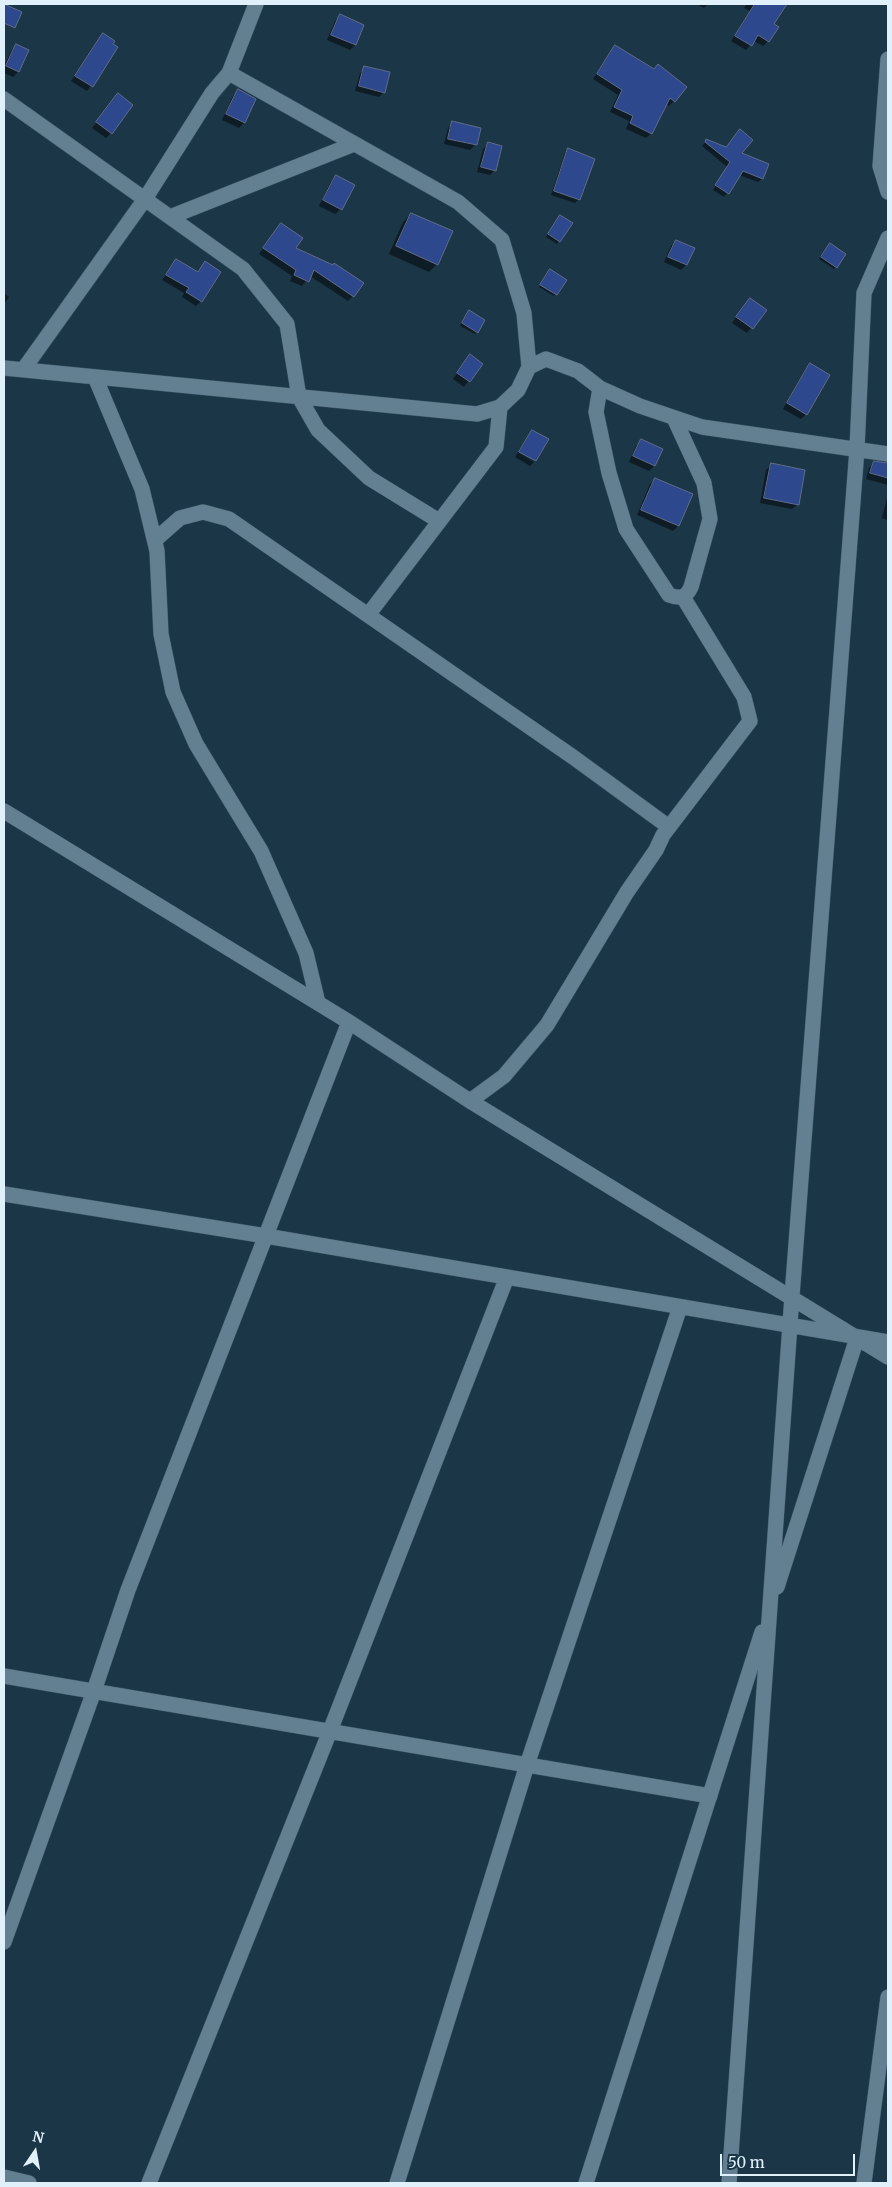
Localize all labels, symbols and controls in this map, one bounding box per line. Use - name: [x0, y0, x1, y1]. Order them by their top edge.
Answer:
- north arrow: [10, 2127, 60, 2177]
- text: N: [31, 2127, 45, 2147]
- scale bar: [722, 2144, 857, 2176]
- text: 50 m: [728, 2153, 765, 2172]

